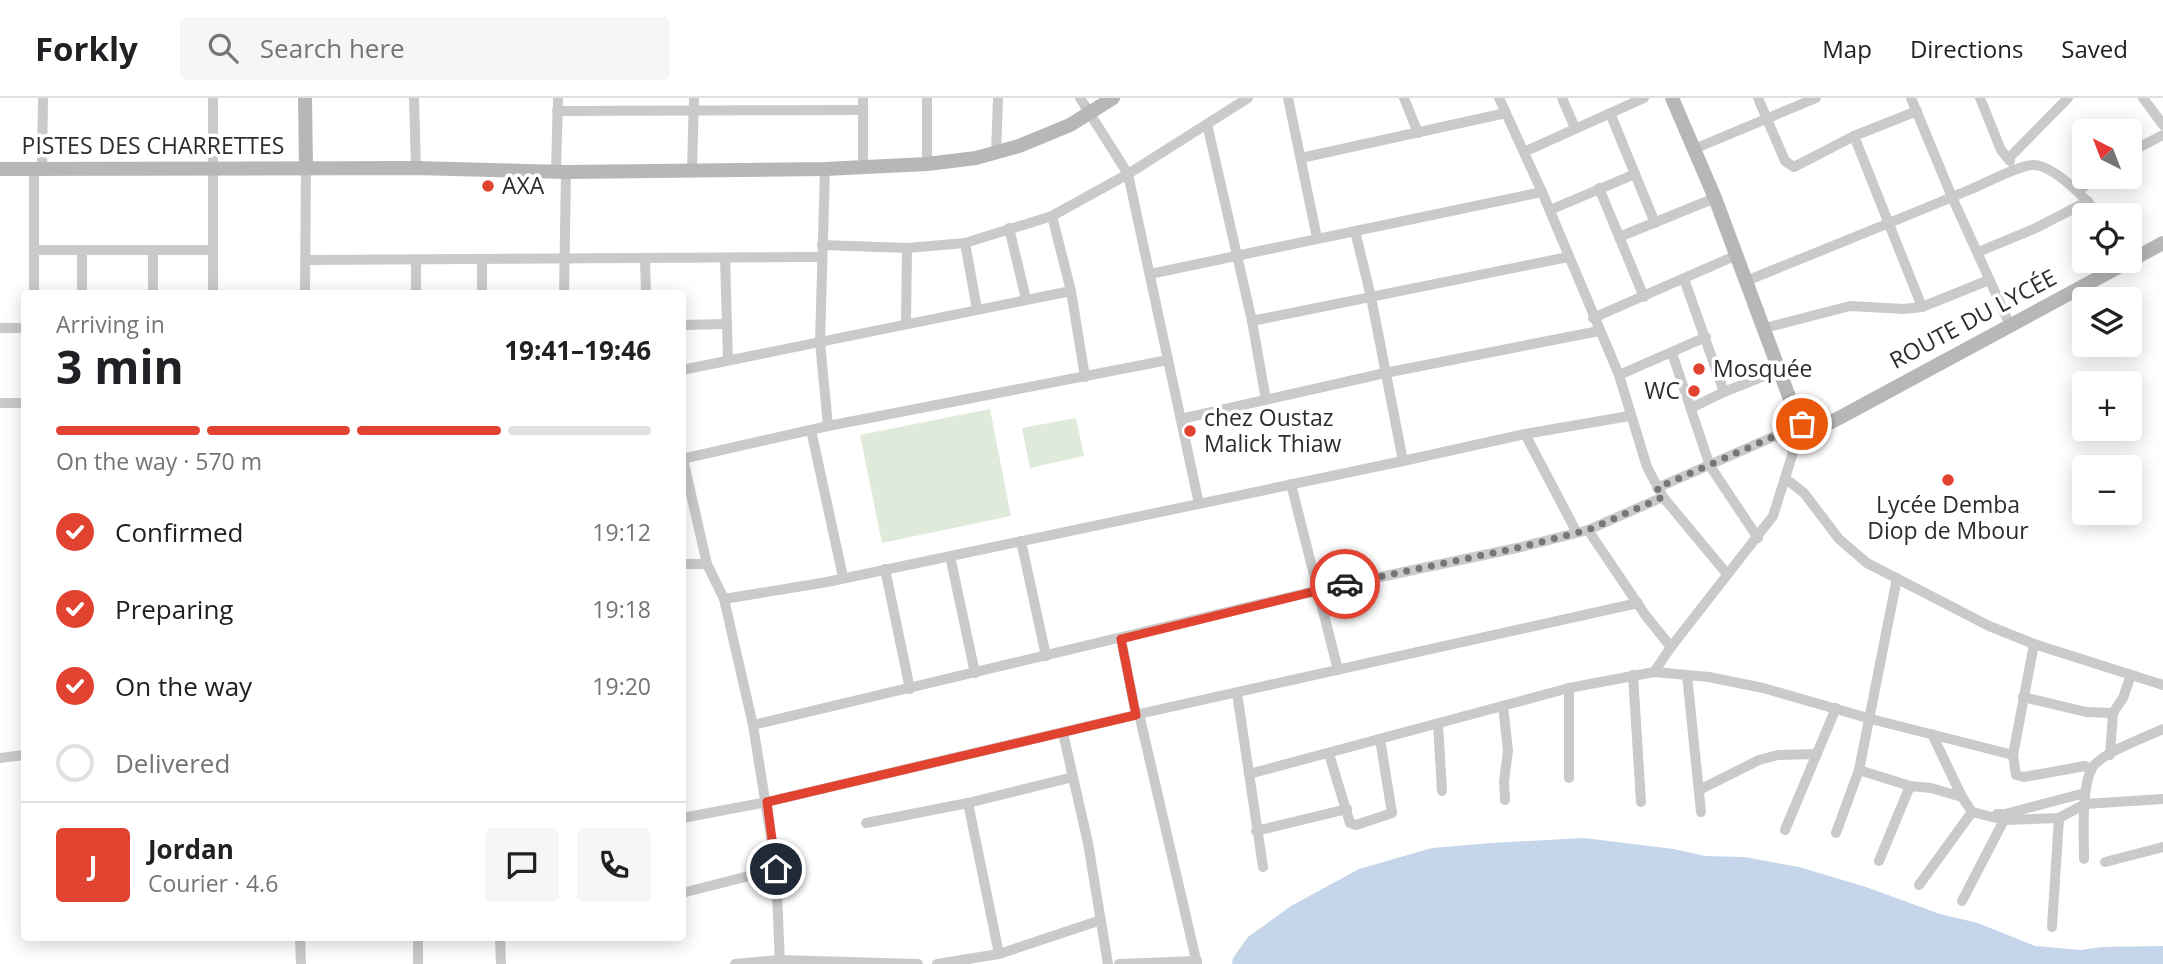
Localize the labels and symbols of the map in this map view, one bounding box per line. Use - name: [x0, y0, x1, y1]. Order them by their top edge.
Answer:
- north arrow: [2072, 119, 2142, 189]
- street label: PISTES DES CHARRETTES: [22, 129, 284, 161]
- place label: AXA: [502, 169, 545, 201]
- marker: AXA: [480, 178, 496, 194]
- street label: ROUTE DU LYCÉE: [1884, 261, 2062, 376]
- place label: Mosquée: [1713, 352, 1813, 384]
- marker: Mosquée: [1691, 361, 1707, 377]
- place label: WC: [1644, 374, 1680, 406]
- marker: WC: [1686, 383, 1702, 399]
- pin: [1772, 394, 1832, 454]
- place label: chez Oustaz Malick Thiaw: [1204, 401, 1342, 459]
- marker: chez Oustaz Malick Thiaw: [1182, 423, 1198, 439]
- marker: Lycée Demba Diop de Mbour: [1940, 472, 1956, 488]
- place label: Lycée Demba Diop de Mbour: [1867, 488, 2029, 546]
- courier: [1310, 549, 1380, 619]
- pin: [746, 839, 806, 899]

